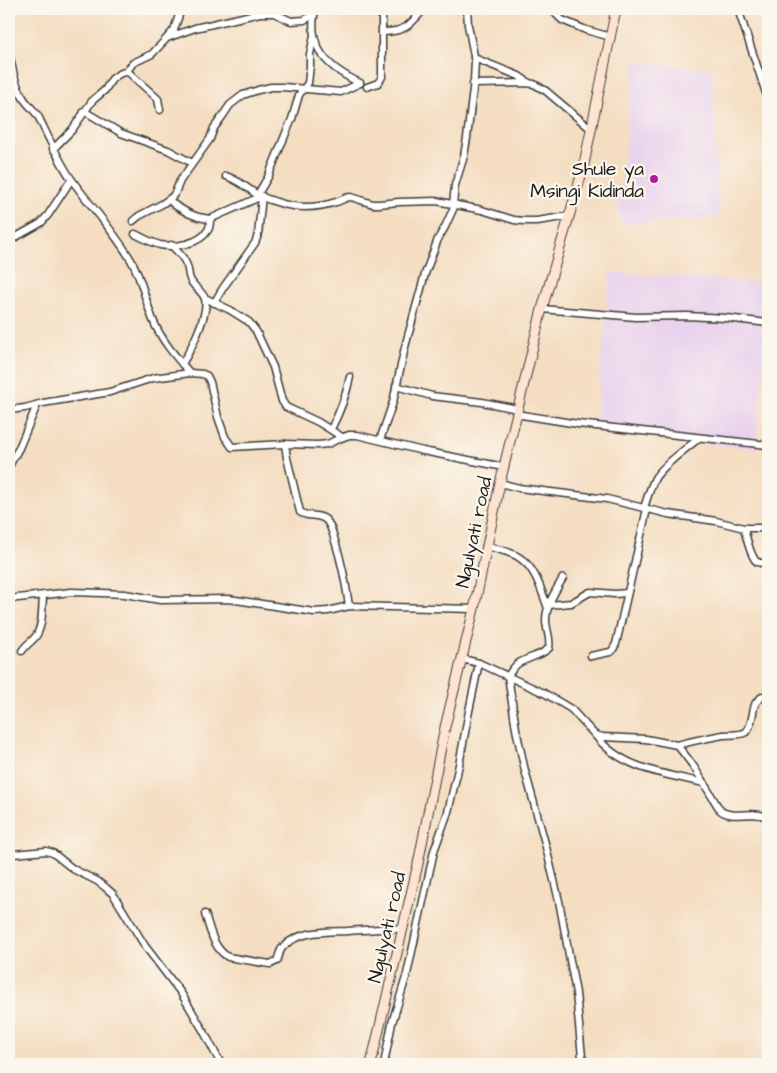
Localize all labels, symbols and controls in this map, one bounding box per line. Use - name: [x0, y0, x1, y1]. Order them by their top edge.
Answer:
- place label: Shule ya Msingi Kidinda: [530, 156, 644, 206]
- marker: Shule ya Msingi Kidinda: [648, 173, 660, 185]
- street label: Ngulyati road: [449, 474, 500, 591]
- street label: Ngulyati road: [362, 869, 414, 986]

